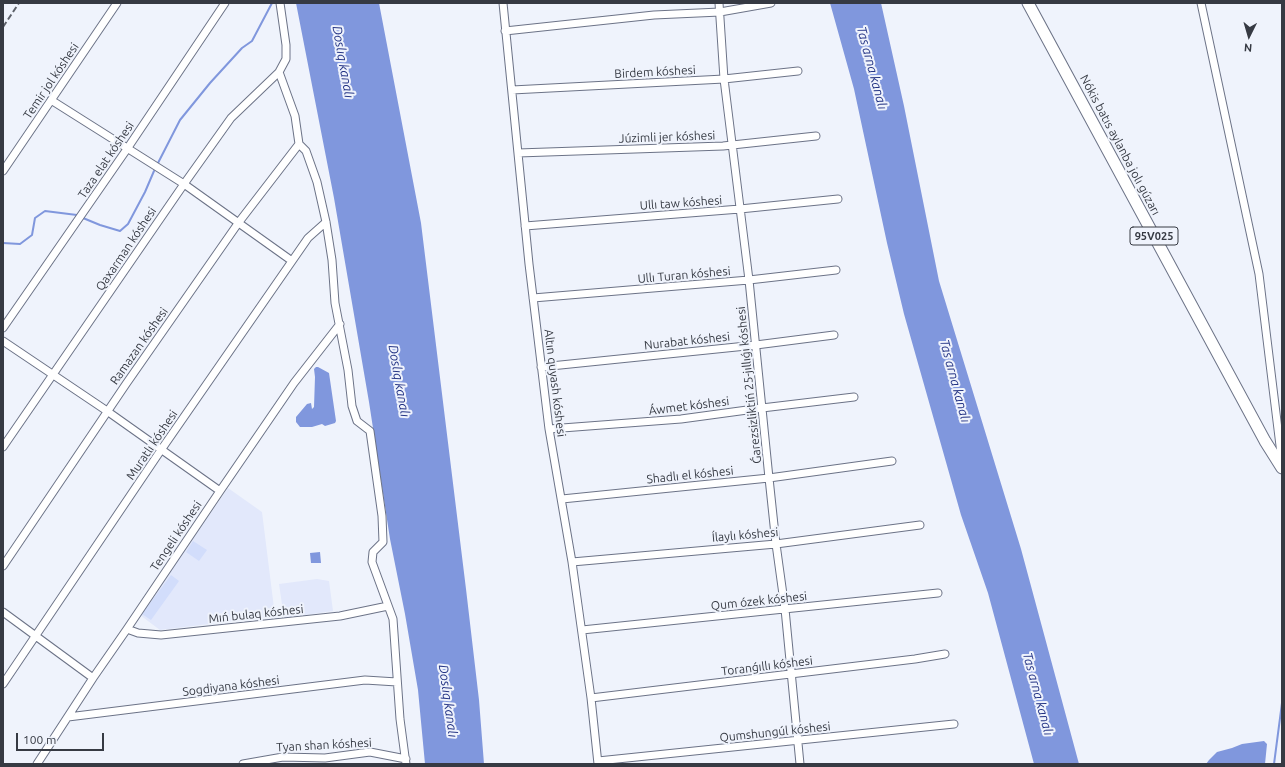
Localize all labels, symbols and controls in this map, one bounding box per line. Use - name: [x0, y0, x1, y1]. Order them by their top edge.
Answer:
- north arrow: [1229, 16, 1269, 56]
- water label: Doslıq kanalı: [329, 25, 357, 99]
- water label: Tas arna kanalı: [853, 25, 891, 111]
- street label: Temir jol kóshesi: [20, 40, 82, 122]
- text: N: [1243, 42, 1253, 54]
- street label: Birdem kóshesi: [614, 63, 696, 81]
- street label: Nókis batıs aylanba jolı gúzarı: [1077, 72, 1163, 218]
- street label: Taza elat kóshesi: [75, 119, 137, 201]
- street label: Júzimli jer kóshesi: [618, 128, 716, 146]
- street label: Ullı taw kóshesi: [639, 193, 723, 213]
- street label: Qaxarman kóshesi: [93, 204, 159, 294]
- road number: 95V025: [1130, 227, 1178, 245]
- street label: Ullı Turan kóshesi: [637, 264, 731, 286]
- street label: Ramazan kóshesi: [107, 305, 171, 387]
- street label: Ǵarezsizliktiń 25-jıllıǵı kóshesi: [734, 306, 764, 464]
- street label: Altın quyash kóshesi: [541, 328, 569, 438]
- street label: Nurabat kóshesi: [643, 329, 731, 353]
- water label: Tas arna kanalı: [936, 338, 974, 424]
- water label: Doslıq kanalı: [385, 344, 413, 418]
- street label: Áwmet kóshesi: [648, 394, 730, 418]
- street label: Muratlı kóshesi: [123, 407, 181, 483]
- street label: Shadlı el kóshesi: [646, 463, 734, 487]
- street label: Tengeli kóshesi: [147, 498, 205, 574]
- street label: Ílaylı kóshesi: [711, 525, 779, 545]
- street label: Qum ózek kóshesi: [710, 589, 808, 613]
- street label: Mıń bulaq kóshesi: [208, 602, 304, 626]
- water label: Tas arna kanalı: [1019, 651, 1057, 737]
- street label: Toranǵıllı kóshesi: [720, 653, 814, 679]
- water label: Doslıq kanalı: [435, 664, 461, 738]
- street label: Sogdiyana kóshesi: [182, 673, 280, 699]
- street label: Qumshungúl kóshesi: [719, 719, 831, 745]
- scale bar: [18, 725, 106, 751]
- text: 100 m: [23, 733, 56, 746]
- street label: Tyan shan kóshesi: [276, 735, 372, 755]

